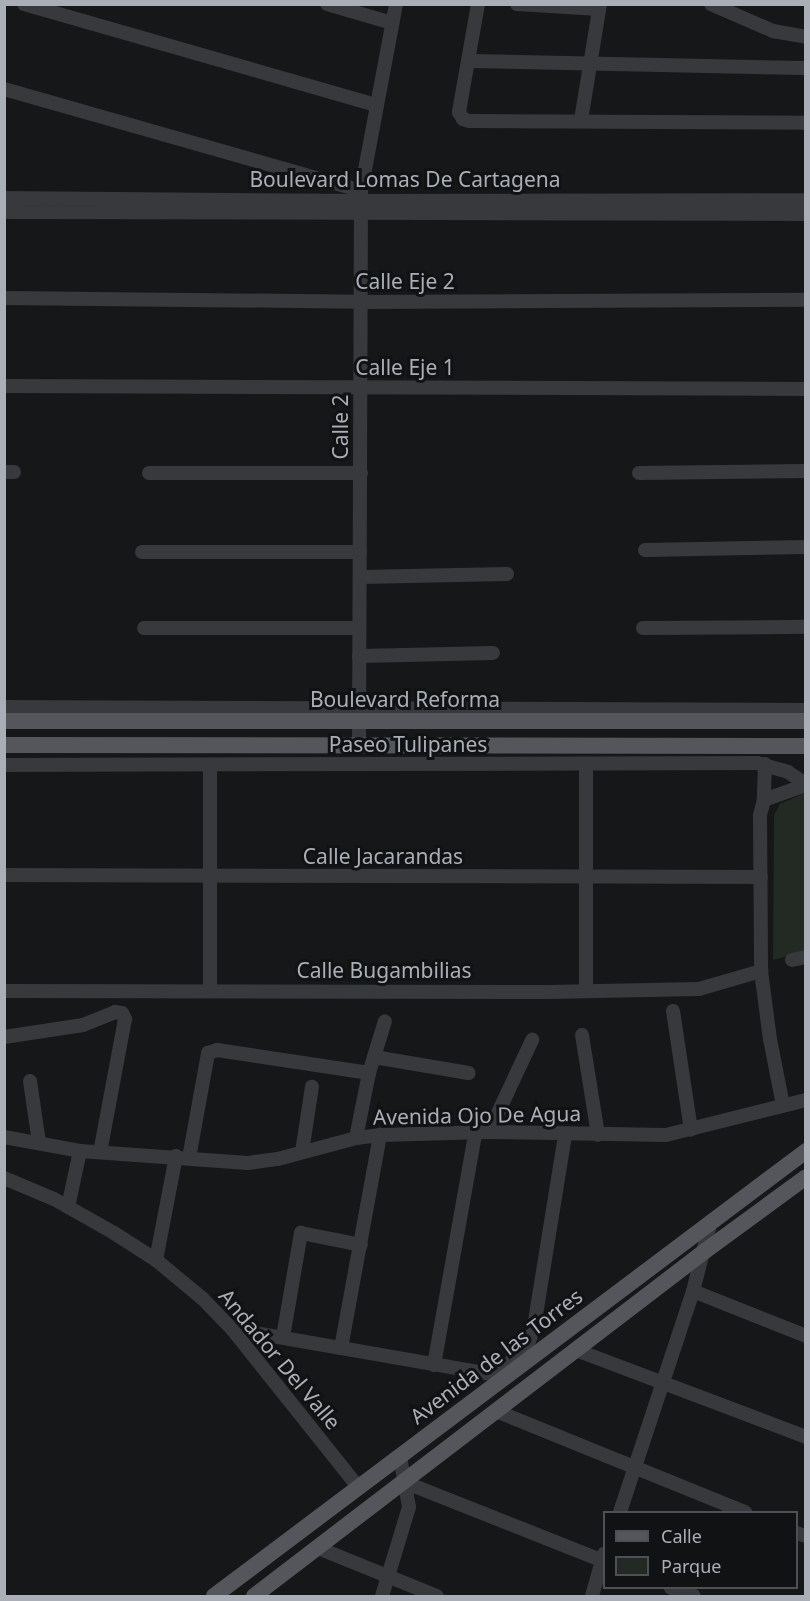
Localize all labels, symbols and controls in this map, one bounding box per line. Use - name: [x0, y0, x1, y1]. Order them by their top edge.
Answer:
- street label: Boulevard Lomas De Cartagena: [249, 166, 561, 192]
- street label: Calle Eje 2: [355, 268, 455, 294]
- street label: Calle Eje 1: [355, 354, 455, 380]
- street label: Calle 2: [327, 394, 353, 460]
- street label: Boulevard Reforma: [310, 686, 500, 712]
- street label: Paseo Tulipanes: [329, 731, 487, 757]
- street label: Calle Jacarandas: [303, 843, 463, 869]
- street label: Calle Bugambilias: [296, 957, 472, 983]
- street label: Avenida Ojo De Agua: [373, 1101, 581, 1129]
- street label: Avenida de las Torres: [405, 1283, 587, 1429]
- street label: Andador Del Valle: [214, 1284, 346, 1434]
- legend: [603, 1511, 798, 1589]
- text: Calle: [661, 1524, 702, 1548]
- text: Parque: [661, 1554, 721, 1578]

